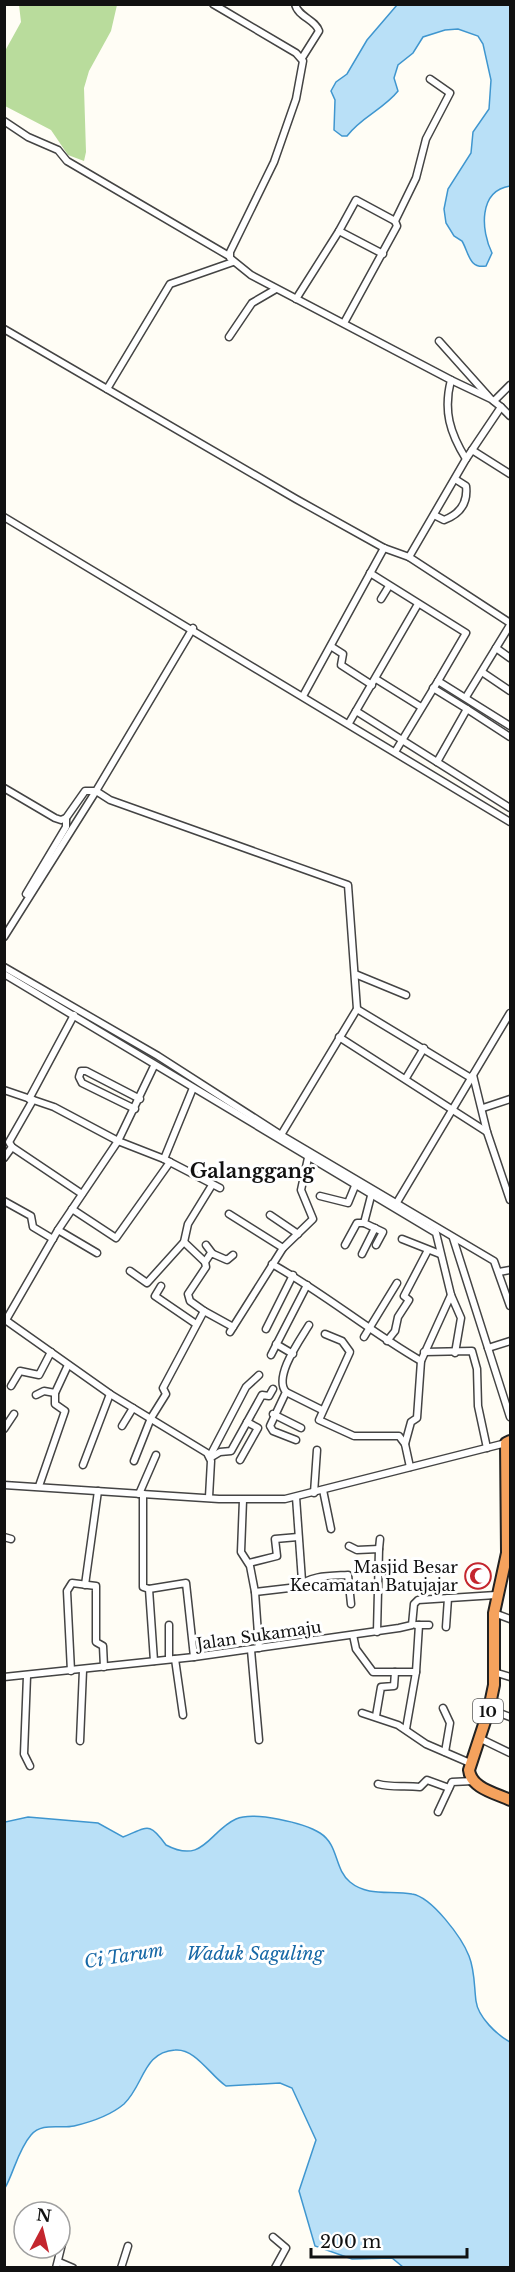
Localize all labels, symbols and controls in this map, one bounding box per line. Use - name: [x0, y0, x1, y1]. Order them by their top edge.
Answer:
- district label: Galanggang: [190, 1159, 315, 1183]
- place label: Masjid Besar Kecamatan Batujajar: [290, 1557, 458, 1595]
- mosque icon: Masjid Besar Kecamatan Batujajar: [463, 1561, 493, 1591]
- street label: Jalan Sukamaju: [193, 1616, 323, 1654]
- road number: 10: [473, 1699, 503, 1723]
- water label: Ci Tarum: [83, 1939, 166, 1973]
- water label: Waduk Saguling: [186, 1943, 325, 1965]
- north arrow: [12, 2200, 72, 2260]
- text: N: [35, 2204, 53, 2226]
- scale bar: [311, 2221, 467, 2259]
- text: 200 m: [320, 2231, 381, 2253]

